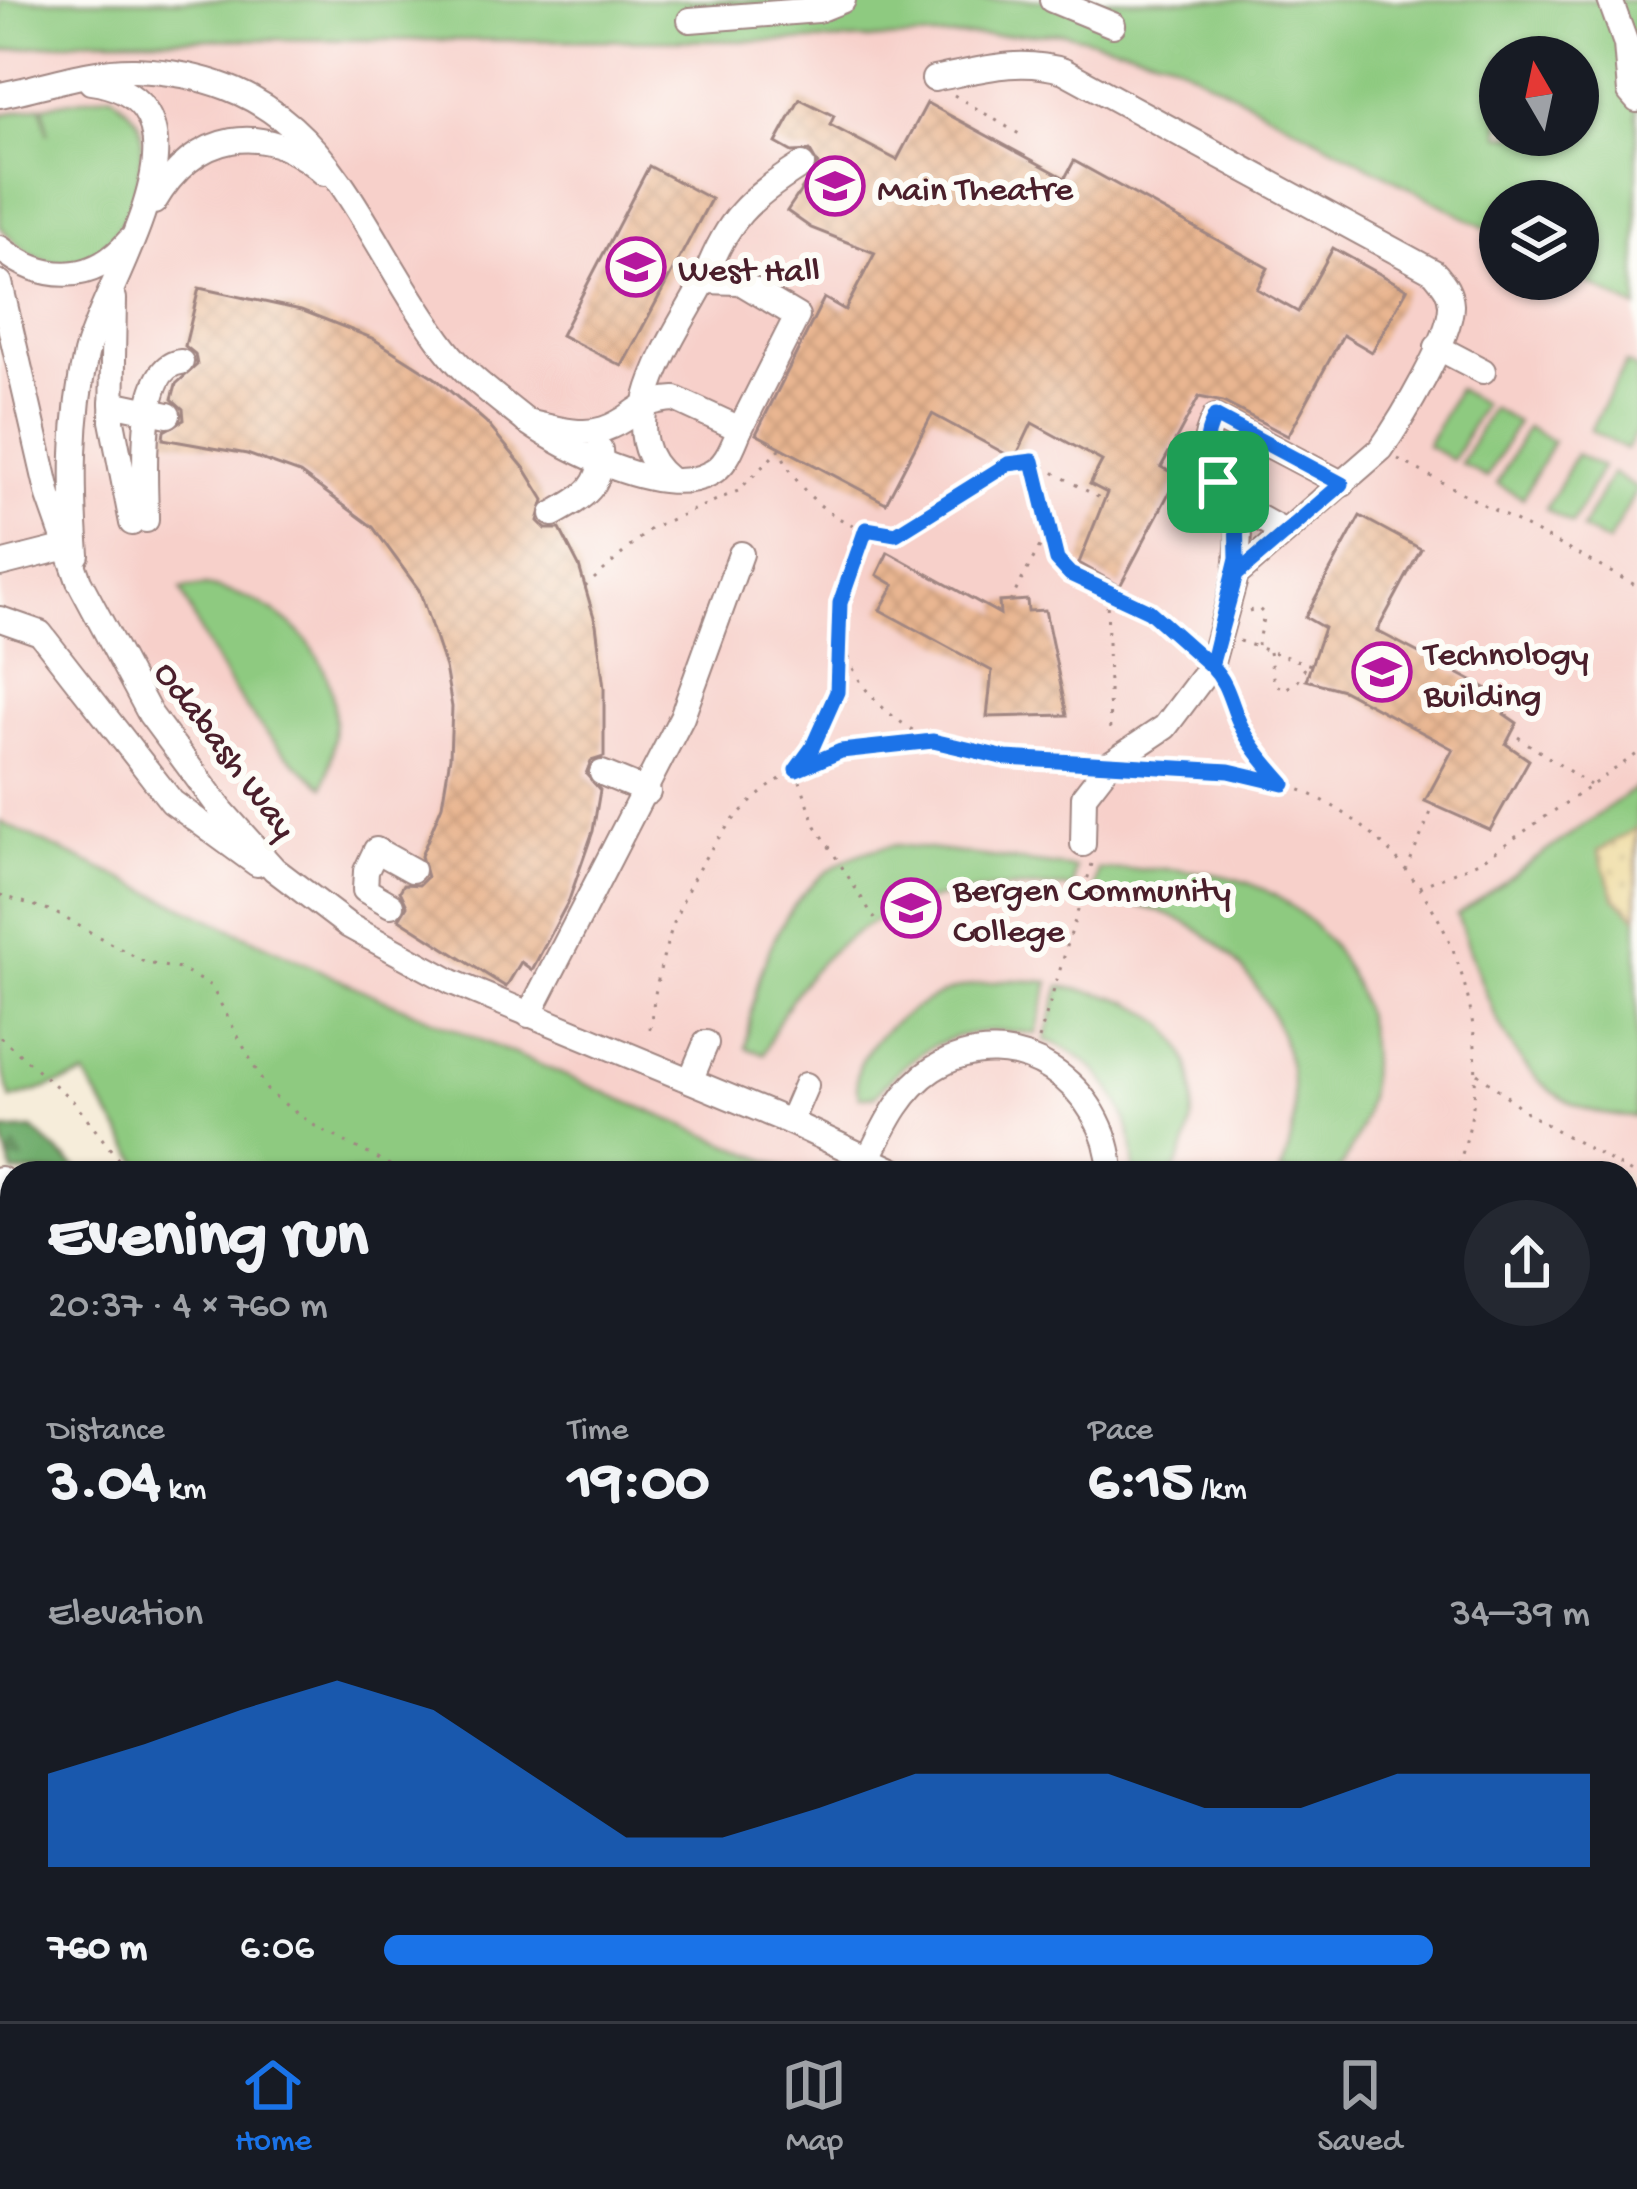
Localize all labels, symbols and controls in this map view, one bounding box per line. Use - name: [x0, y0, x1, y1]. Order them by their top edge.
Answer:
- north arrow: [1479, 36, 1599, 156]
- map controls: [1479, 36, 1599, 300]
- school or university icon: Main Theatre: [804, 155, 866, 217]
- place label: Main Theatre: [877, 171, 1074, 214]
- button: layers: [1479, 180, 1599, 300]
- school or university icon: West Hall: [605, 236, 667, 298]
- place label: West Hall: [678, 252, 820, 295]
- pin: [1167, 431, 1269, 533]
- icon: arrive: [1185, 449, 1251, 515]
- place label: Technology Building: [1422, 636, 1589, 720]
- school or university icon: Technology Building: [1351, 641, 1413, 703]
- street label: Odabash Way: [142, 655, 304, 849]
- place label: Bergen Community College: [952, 872, 1231, 956]
- school or university icon: Bergen Community College: [880, 877, 942, 939]
- button: share: [1464, 1200, 1590, 1326]
- text: Evening run: [48, 1201, 368, 1279]
- text: 20:37 · 4 × 760 m: [48, 1285, 328, 1331]
- text: Distance: [48, 1413, 165, 1451]
- text: Time: [568, 1413, 628, 1451]
- text: Pace: [1088, 1413, 1153, 1451]
- text: 3.04: [48, 1451, 160, 1521]
- text: 19:00: [568, 1451, 709, 1521]
- text: 6:15: [1088, 1451, 1193, 1521]
- text: km: [160, 1472, 206, 1510]
- text: /km: [1193, 1472, 1247, 1510]
- text: Elevation: [48, 1593, 203, 1639]
- text: 34–39 m: [1451, 1593, 1590, 1639]
- text: 760 m: [48, 1927, 147, 1973]
- text: 6:06: [240, 1927, 314, 1973]
- tab: Home: [235, 2052, 311, 2162]
- tab: Map: [781, 2052, 847, 2162]
- tab: Saved: [1317, 2052, 1402, 2162]

